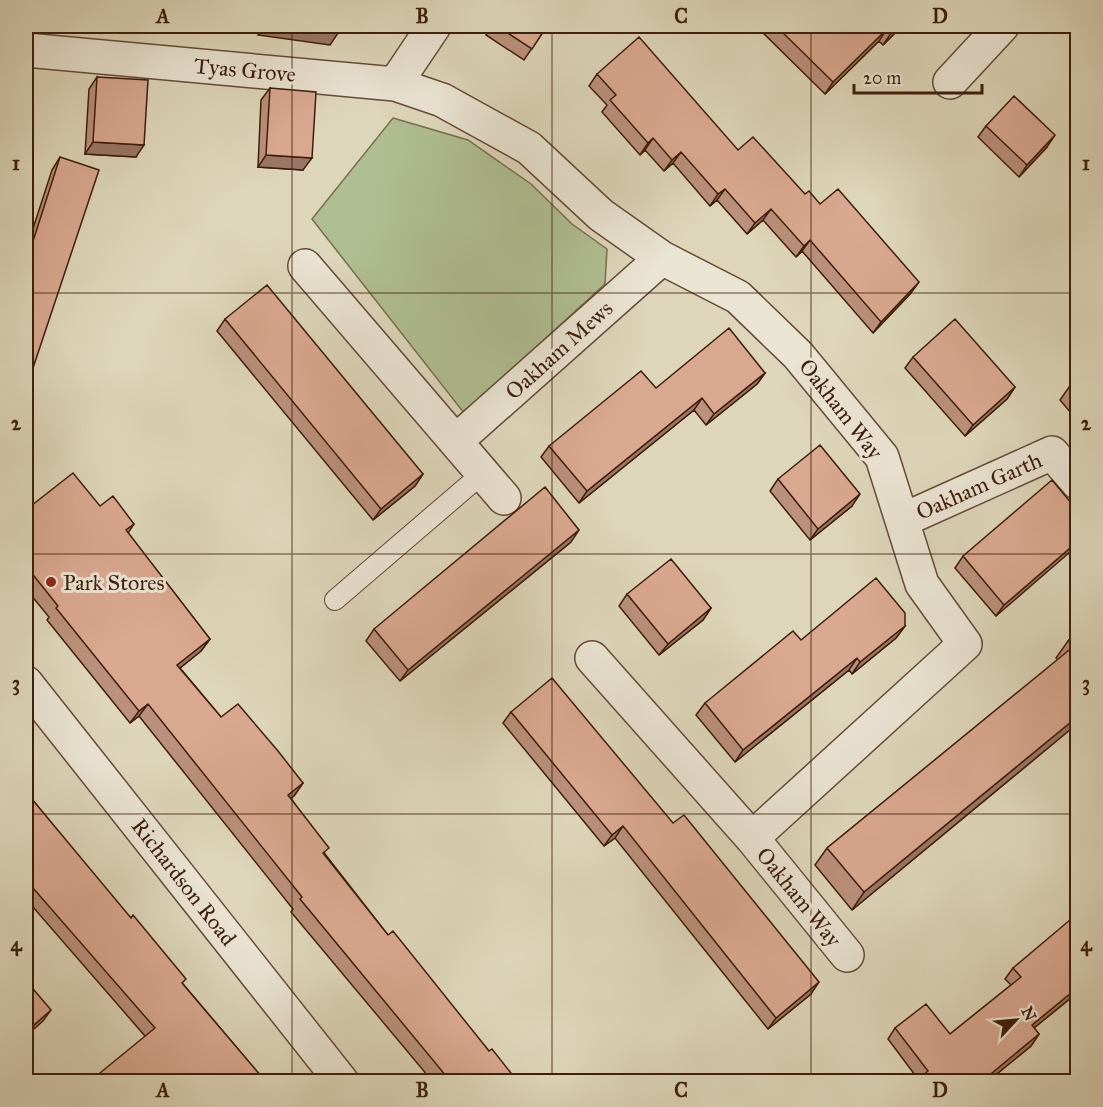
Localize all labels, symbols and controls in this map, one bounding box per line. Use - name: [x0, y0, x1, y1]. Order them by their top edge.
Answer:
- text: A: [154, 4, 170, 28]
- text: B: [415, 4, 429, 28]
- text: C: [674, 4, 688, 28]
- text: D: [932, 4, 948, 28]
- street label: Tyas Grove: [193, 52, 297, 88]
- scale bar: [854, 57, 982, 95]
- text: 20 m: [863, 67, 901, 89]
- text: 1: [12, 151, 20, 175]
- text: 1: [1082, 151, 1090, 175]
- street label: Oakham Mews: [500, 295, 618, 405]
- street label: Oakham Way: [793, 353, 889, 465]
- text: 2: [11, 411, 22, 435]
- text: 2: [1081, 411, 1092, 435]
- street label: Oakham Garth: [912, 446, 1046, 526]
- place label: Park Stores: [63, 569, 164, 596]
- marker: Park Stores: [44, 575, 58, 589]
- text: 3: [12, 671, 20, 696]
- text: 3: [1082, 671, 1090, 696]
- street label: Richardson Road: [126, 813, 242, 951]
- street label: Oakham Way: [751, 842, 848, 953]
- text: 4: [10, 932, 22, 957]
- text: 4: [1080, 932, 1092, 957]
- north arrow: [986, 990, 1046, 1050]
- text: N: [1018, 1003, 1041, 1024]
- text: A: [154, 1078, 170, 1102]
- text: B: [415, 1078, 429, 1102]
- text: C: [674, 1078, 688, 1102]
- text: D: [932, 1078, 948, 1102]

